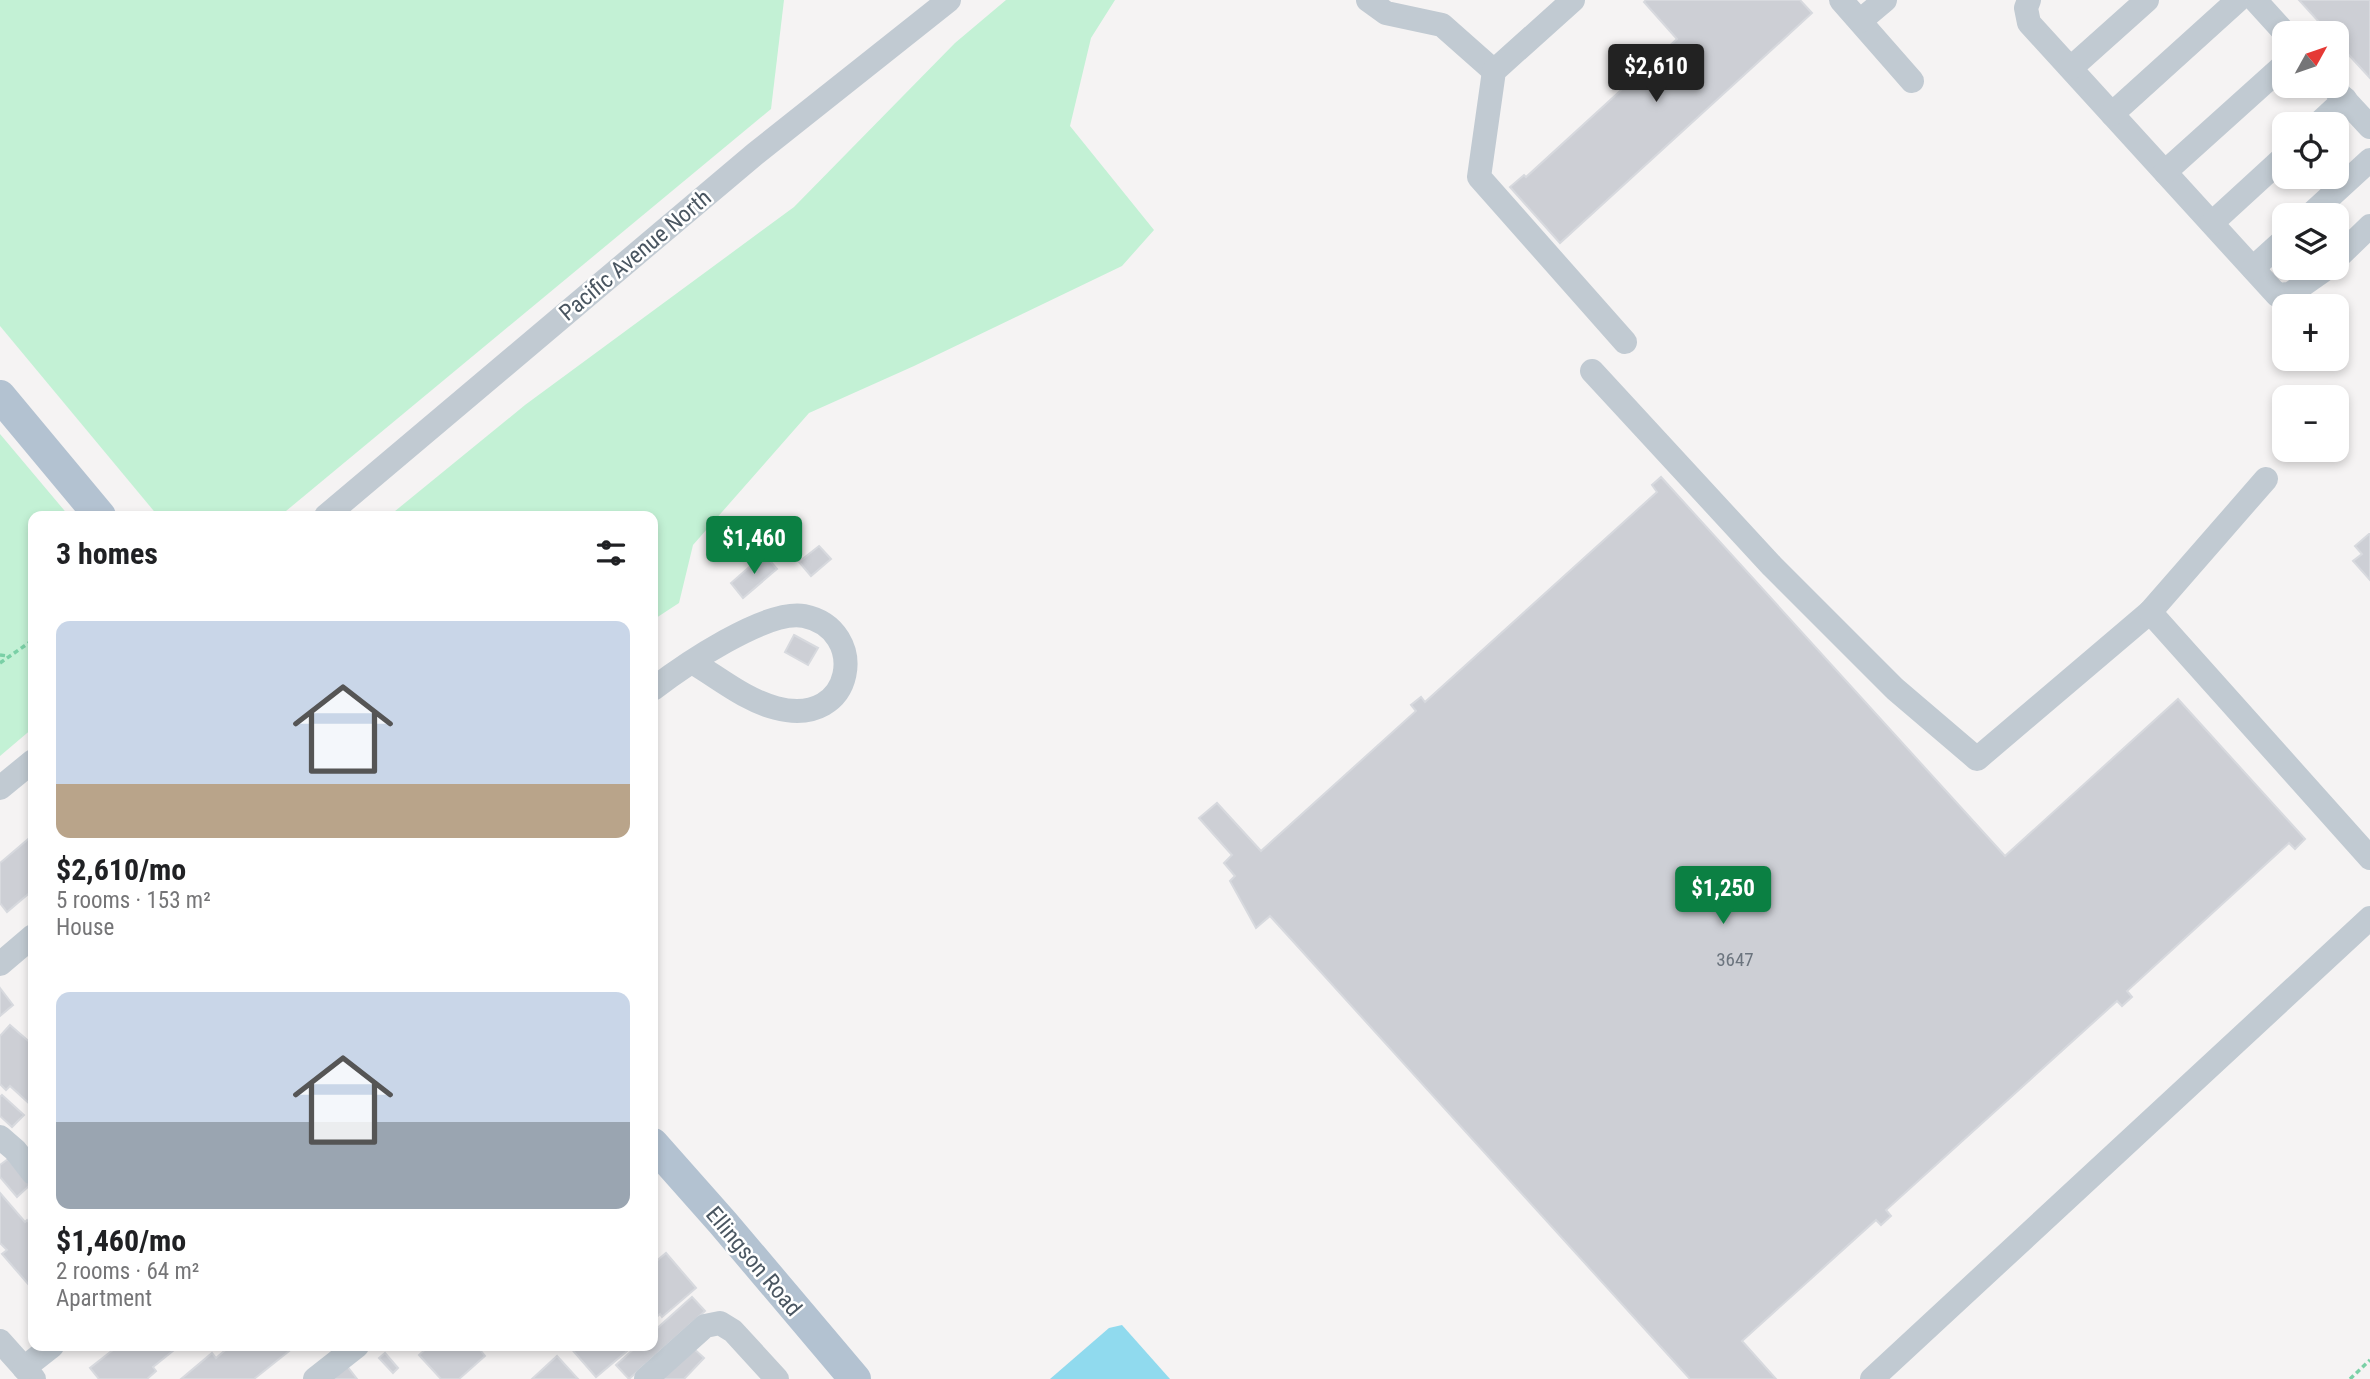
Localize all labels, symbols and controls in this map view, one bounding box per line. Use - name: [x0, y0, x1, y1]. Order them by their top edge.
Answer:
- north arrow: [2272, 21, 2348, 98]
- map controls: [2272, 21, 2349, 462]
- pin: $2,610: [1599, 44, 1713, 104]
- text: $2,610: [1624, 53, 1688, 80]
- button: locate: [2272, 112, 2349, 189]
- street label: Pacific Avenue North: [554, 184, 717, 327]
- button: layers: [2272, 203, 2349, 280]
- button: +: [2272, 294, 2349, 371]
- button: −: [2272, 385, 2349, 462]
- pin: $1,460: [697, 516, 811, 576]
- text: $1,460: [722, 525, 786, 552]
- icon: filters: [592, 534, 630, 572]
- text: 3 homes: [56, 536, 158, 571]
- icon: home: [280, 666, 406, 792]
- text: $2,610/mo: [56, 852, 186, 887]
- pin: $1,250: [1666, 866, 1780, 926]
- text: $1,250: [1691, 875, 1755, 902]
- text: 5 rooms · 153 m²: [56, 887, 211, 914]
- text: House: [56, 914, 114, 941]
- house number: 3647: [1716, 948, 1754, 971]
- icon: home: [280, 1037, 406, 1163]
- street label: Ellingson Road: [700, 1201, 807, 1321]
- text: $1,460/mo: [56, 1223, 186, 1258]
- text: 2 rooms · 64 m²: [56, 1258, 199, 1285]
- text: Apartment: [56, 1285, 152, 1312]

